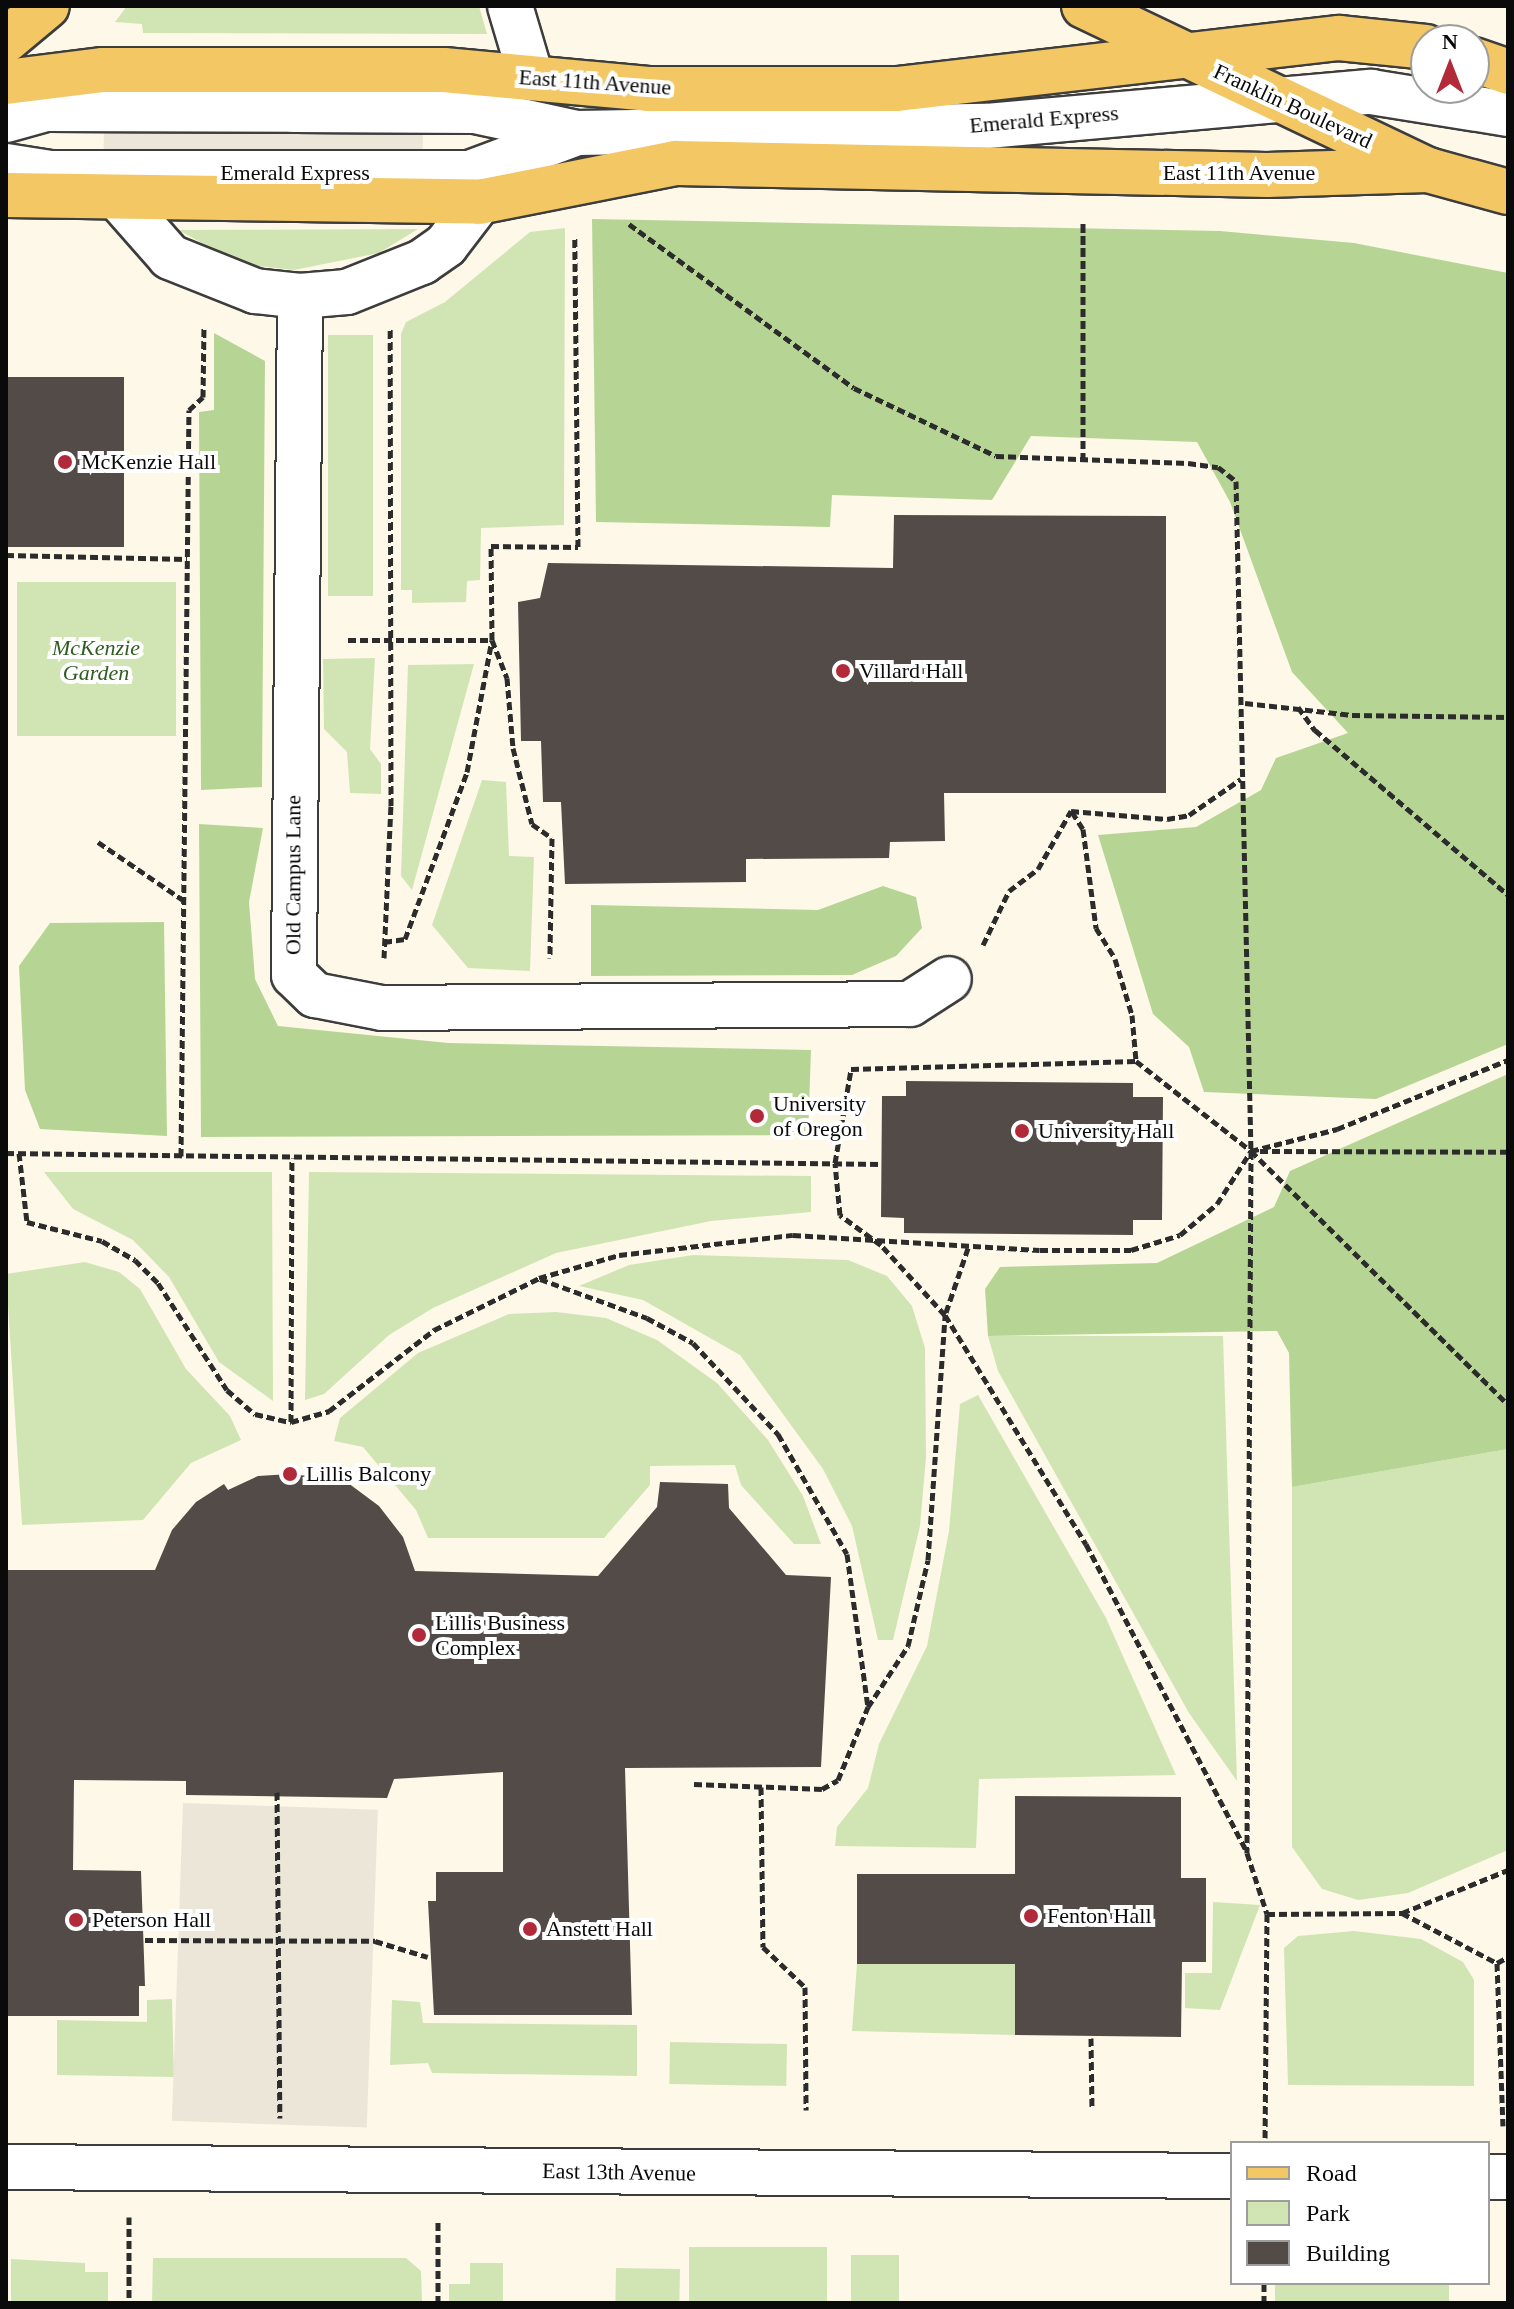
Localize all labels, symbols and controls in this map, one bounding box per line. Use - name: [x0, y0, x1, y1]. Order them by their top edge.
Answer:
- north arrow: [1410, 24, 1490, 104]
- text: N: [1442, 29, 1458, 54]
- street label: Franklin Boulevard: [1210, 58, 1376, 154]
- street label: East 11th Avenue: [517, 63, 673, 101]
- street label: Emerald Express: [968, 99, 1120, 139]
- street label: Emerald Express: [220, 160, 370, 186]
- street label: East 11th Avenue: [1162, 160, 1316, 186]
- place label: McKenzie Hall: [81, 449, 216, 475]
- marker: McKenzie Hall: [56, 453, 74, 471]
- park label: McKenzie Garden: [52, 634, 140, 686]
- place label: Villard Hall: [859, 658, 963, 684]
- marker: Villard Hall: [834, 662, 852, 680]
- street label: Old Campus Lane: [280, 795, 306, 955]
- place label: University of Oregon: [773, 1090, 866, 1142]
- marker: University of Oregon: [748, 1107, 766, 1125]
- place label: University Hall: [1038, 1118, 1174, 1144]
- marker: University Hall: [1013, 1122, 1031, 1140]
- place label: Lillis Balcony: [306, 1461, 431, 1487]
- marker: Lillis Balcony: [281, 1465, 299, 1483]
- place label: Lillis Business Complex: [435, 1609, 565, 1660]
- marker: Lillis Business Complex: [410, 1626, 428, 1644]
- place label: Fenton Hall: [1047, 1903, 1151, 1929]
- place label: Peterson Hall: [92, 1907, 211, 1933]
- marker: Fenton Hall: [1022, 1907, 1040, 1925]
- marker: Peterson Hall: [67, 1911, 85, 1929]
- place label: Anstett Hall: [546, 1916, 653, 1942]
- marker: Anstett Hall: [521, 1920, 539, 1938]
- legend: [1230, 2141, 1490, 2285]
- street label: East 13th Avenue: [541, 2157, 697, 2187]
- text: Road: [1306, 2160, 1357, 2186]
- text: Park: [1306, 2200, 1350, 2226]
- text: Building: [1306, 2240, 1390, 2266]

